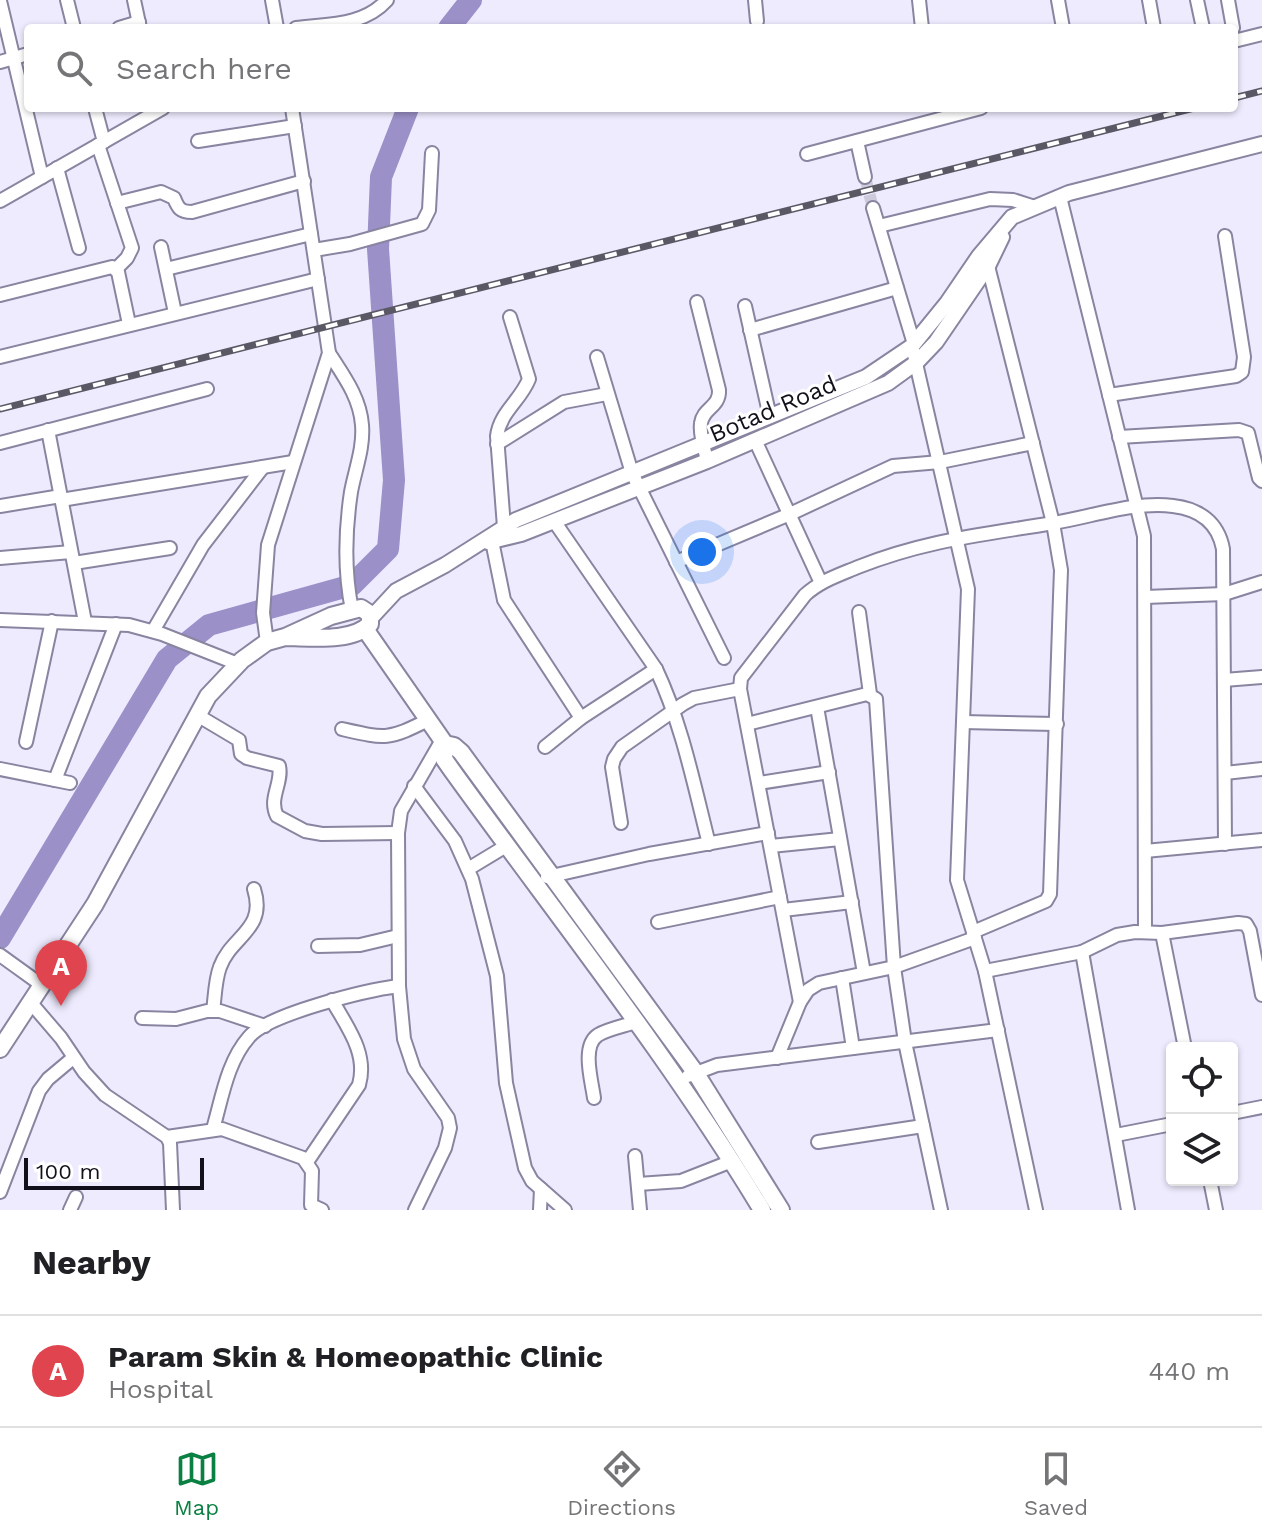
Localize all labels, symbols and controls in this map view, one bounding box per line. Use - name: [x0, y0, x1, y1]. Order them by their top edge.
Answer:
- search box: [24, 24, 1238, 112]
- icon: search: [52, 46, 96, 90]
- text: Search here: [116, 51, 292, 86]
- street label: Botad Road: [705, 370, 841, 448]
- your location: [682, 532, 722, 572]
- pin: A: [35, 940, 87, 1006]
- map controls: [1166, 1042, 1238, 1186]
- button: locate: [1166, 1042, 1238, 1114]
- button: layers: [1166, 1114, 1238, 1186]
- scale bar: [24, 1154, 204, 1190]
- text: 100 m: [36, 1159, 100, 1184]
- text: Nearby: [32, 1242, 151, 1282]
- text: Param Skin & Homeopathic Clinic: [108, 1339, 603, 1374]
- text: A: [49, 1356, 67, 1386]
- text: 440 m: [1148, 1356, 1230, 1386]
- text: Hospital: [108, 1374, 213, 1404]
- tab: Map: [174, 1447, 219, 1520]
- tab: Directions: [567, 1447, 676, 1520]
- tab: Saved: [1024, 1447, 1088, 1520]

